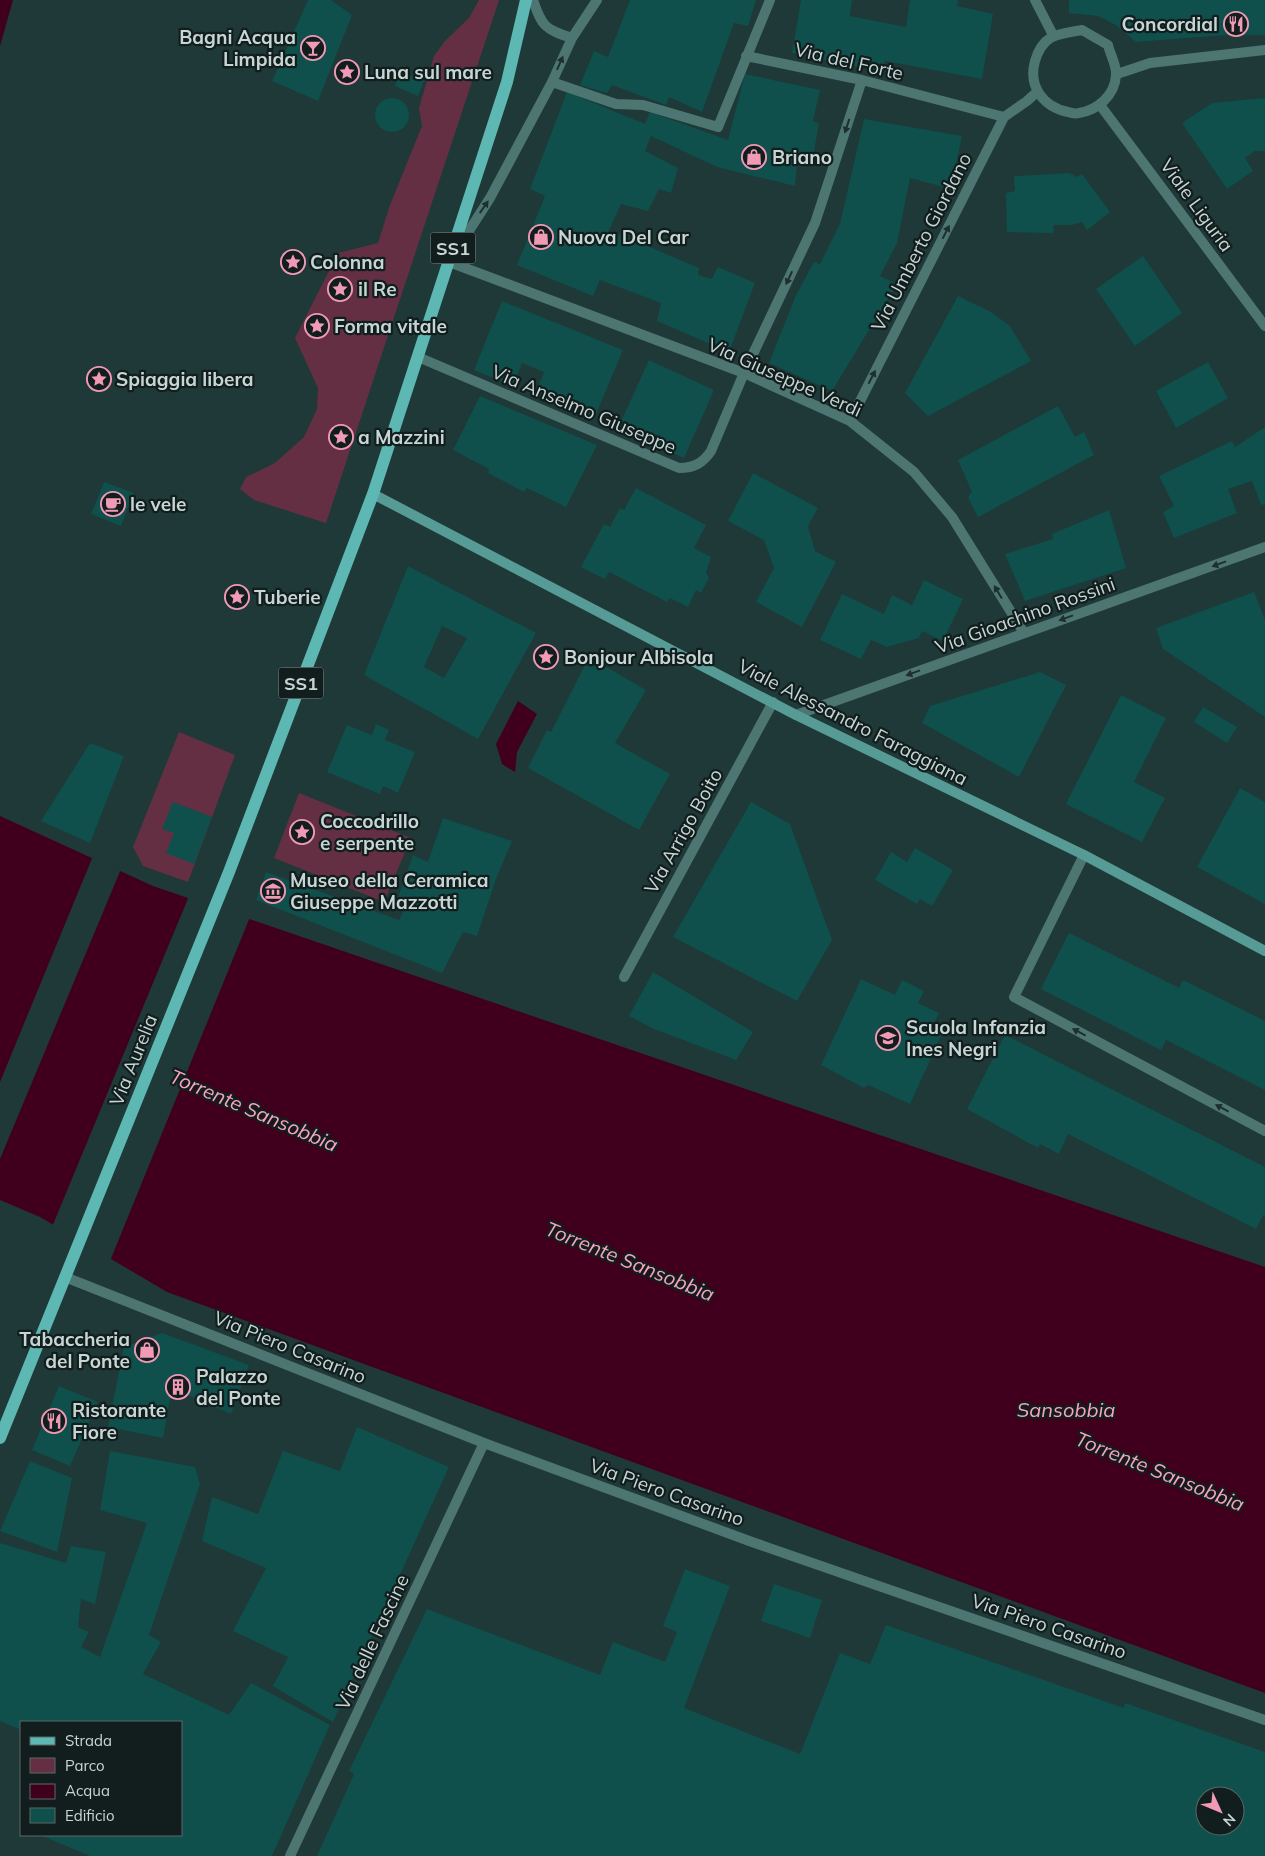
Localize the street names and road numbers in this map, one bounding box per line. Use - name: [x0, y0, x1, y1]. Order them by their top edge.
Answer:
- street label: Via del Forte: [792, 37, 906, 85]
- street label: Via Umberto Giordano: [866, 149, 976, 335]
- street label: Viale Liguria: [1155, 154, 1239, 256]
- road number: SS1: [430, 232, 476, 264]
- street label: Via Giuseppe Verdi: [704, 332, 866, 422]
- street label: Via Anselmo Giuseppe: [488, 359, 680, 459]
- street label: Via Gioachino Rossini: [932, 571, 1118, 659]
- street label: Viale Alessandro Faraggiana: [734, 654, 972, 790]
- road number: SS1: [278, 668, 324, 698]
- street label: Via Arrigo Boito: [639, 764, 727, 898]
- street label: Via Aurelia: [104, 1011, 162, 1109]
- street label: Via Piero Casarino: [210, 1305, 370, 1389]
- street label: Via Piero Casarino: [587, 1453, 747, 1531]
- street label: Via delle Fascine: [330, 1570, 414, 1714]
- street label: Via Piero Casarino: [968, 1588, 1130, 1664]

